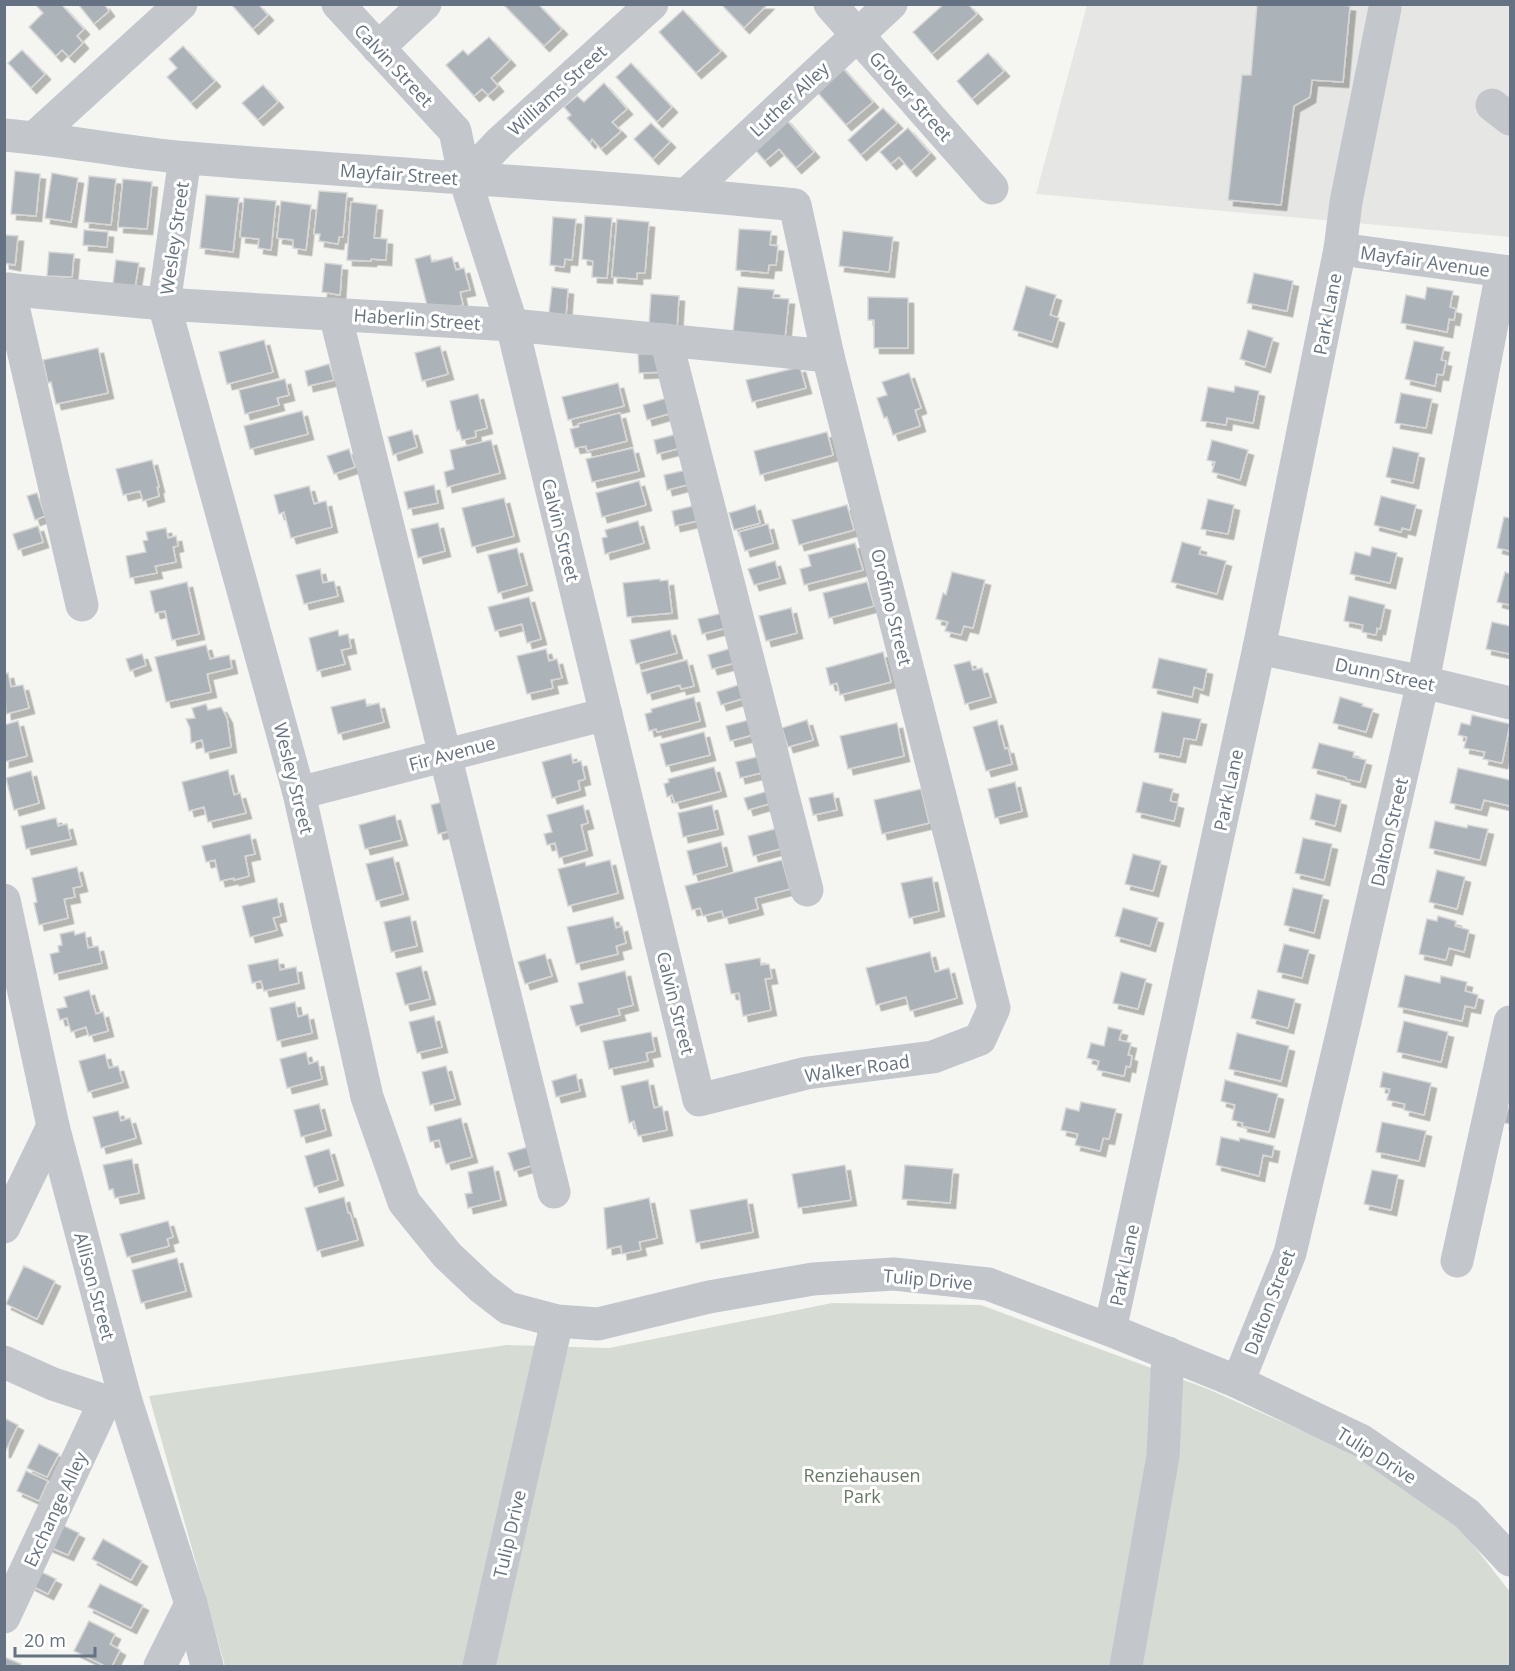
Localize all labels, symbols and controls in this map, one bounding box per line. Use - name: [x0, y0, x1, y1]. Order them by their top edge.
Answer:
- street label: Calvin Street: [349, 18, 439, 112]
- street label: Williams Street: [503, 39, 611, 141]
- street label: Grover Street: [864, 46, 958, 146]
- street label: Luther Alley: [744, 56, 834, 142]
- street label: Mayfair Street: [339, 158, 459, 190]
- street label: Wesley Street: [154, 180, 194, 296]
- street label: Mayfair Avenue: [1359, 240, 1491, 282]
- street label: Park Lane: [1307, 271, 1347, 357]
- street label: Haberlin Street: [353, 303, 481, 335]
- street label: Calvin Street: [537, 476, 585, 584]
- street label: Orofino Street: [866, 546, 918, 668]
- street label: Dunn Street: [1333, 652, 1437, 696]
- street label: Wesley Street: [269, 720, 319, 836]
- street label: Fir Avenue: [406, 730, 498, 776]
- street label: Park Lane: [1208, 747, 1248, 833]
- street label: Dalton Street: [1365, 775, 1413, 889]
- street label: Calvin Street: [652, 949, 700, 1057]
- street label: Walker Road: [803, 1049, 911, 1087]
- street label: Park Lane: [1104, 1222, 1144, 1308]
- street label: Allison Street: [69, 1230, 121, 1342]
- street label: Dalton Street: [1238, 1246, 1300, 1358]
- street label: Tulip Drive: [882, 1263, 974, 1295]
- street label: Tulip Drive: [1333, 1421, 1421, 1489]
- street label: Exchange Alley: [18, 1447, 93, 1570]
- park label: Renziehausen Park: [803, 1463, 921, 1508]
- street label: Tulip Drive: [487, 1488, 531, 1580]
- scale bar: [15, 1620, 94, 1658]
- text: 20 m: [24, 1628, 66, 1652]

